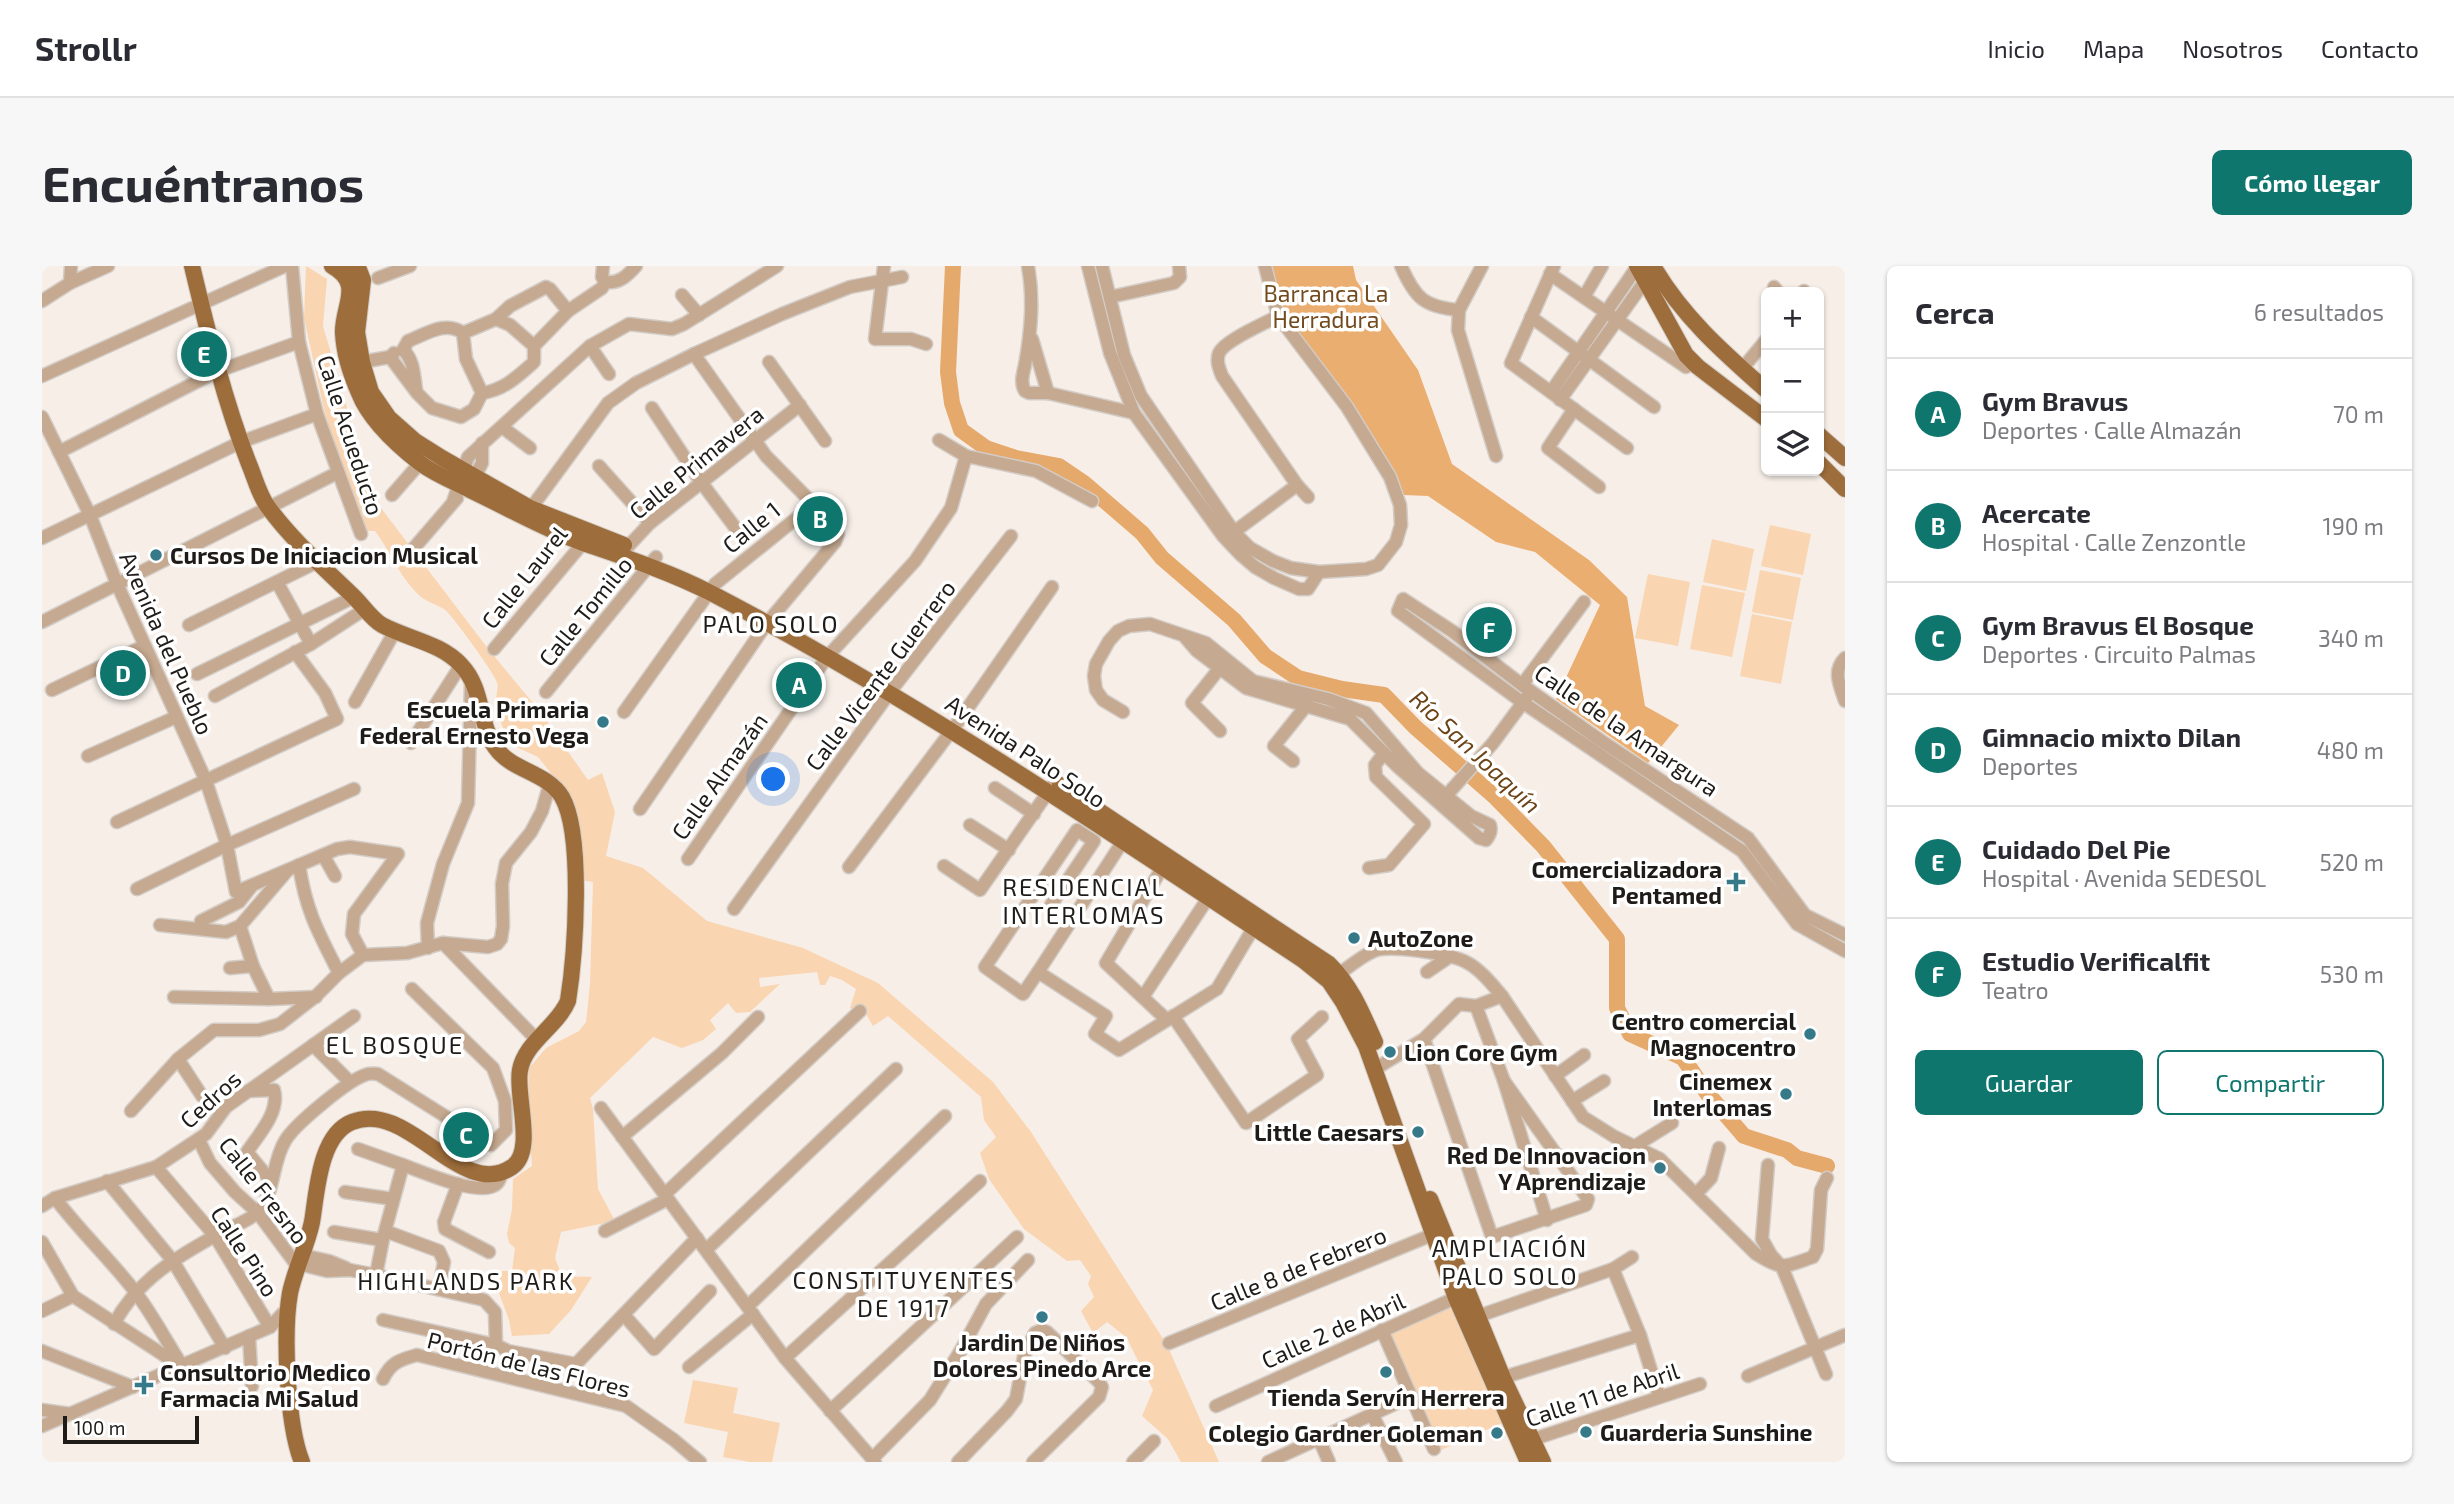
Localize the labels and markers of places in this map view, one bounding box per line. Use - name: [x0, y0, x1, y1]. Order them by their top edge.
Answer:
- pin: E: [181, 328, 227, 380]
- pin: B: [797, 493, 843, 545]
- place label: Cursos De Iniciacion Musical: [170, 541, 478, 569]
- marker: Cursos De Iniciacion Musical: [148, 547, 164, 563]
- pin: F: [1466, 604, 1512, 656]
- pin: D: [100, 647, 146, 699]
- pin: A: [776, 659, 822, 711]
- place label: Escuela Primaria Federal Ernesto Vega: [359, 695, 589, 749]
- marker: Escuela Primaria Federal Ernesto Vega: [595, 714, 611, 730]
- place label: Comercializadora Pentamed: [1532, 855, 1722, 909]
- marker: Comercializadora Pentamed: [1728, 874, 1744, 890]
- place label: AutoZone: [1368, 924, 1473, 952]
- marker: AutoZone: [1346, 930, 1362, 946]
- place label: Centro comercial Magnocentro: [1611, 1007, 1796, 1061]
- marker: Centro comercial Magnocentro: [1802, 1026, 1818, 1042]
- place label: Lion Core Gym: [1404, 1038, 1558, 1066]
- marker: Lion Core Gym: [1382, 1044, 1398, 1060]
- place label: Cinemex Interlomas: [1653, 1067, 1772, 1121]
- marker: Cinemex Interlomas: [1778, 1086, 1794, 1102]
- pin: C: [443, 1109, 489, 1161]
- place label: Little Caesars: [1254, 1118, 1404, 1146]
- marker: Little Caesars: [1410, 1124, 1426, 1140]
- place label: Red De Innovacion Y Aprendizaje: [1447, 1141, 1646, 1195]
- marker: Red De Innovacion Y Aprendizaje: [1652, 1160, 1668, 1176]
- marker: Jardin De Niños Dolores Pinedo Arce: [1034, 1309, 1050, 1325]
- place label: Jardin De Niños Dolores Pinedo Arce: [933, 1328, 1151, 1382]
- place label: Consultorio Medico Farmacia Mi Salud: [160, 1358, 371, 1412]
- marker: Tienda Servín Herrera: [1378, 1364, 1394, 1380]
- marker: Consultorio Medico Farmacia Mi Salud: [134, 1375, 154, 1395]
- place label: Tienda Servín Herrera: [1267, 1383, 1505, 1411]
- place label: Guarderia Sunshine: [1600, 1418, 1812, 1446]
- place label: Colegio Gardner Goleman: [1208, 1419, 1483, 1447]
- marker: Guarderia Sunshine: [1578, 1424, 1594, 1440]
- marker: Colegio Gardner Goleman: [1489, 1425, 1505, 1441]

